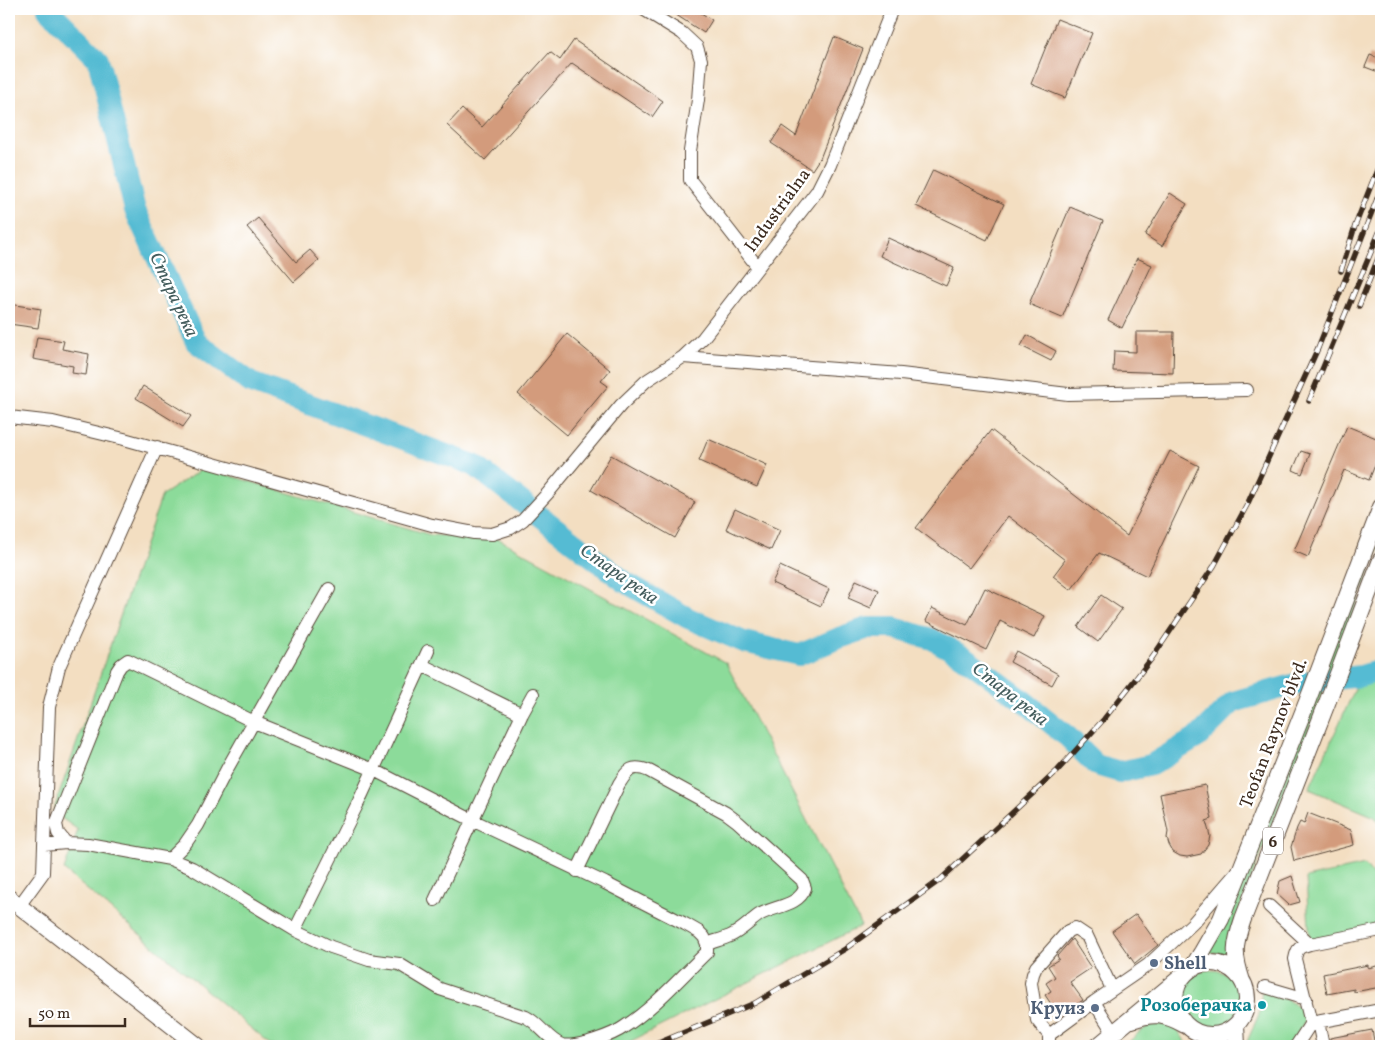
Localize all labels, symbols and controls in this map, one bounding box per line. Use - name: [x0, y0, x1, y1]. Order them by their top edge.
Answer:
- street label: Industrialna: [739, 164, 817, 258]
- water label: Стара река: [142, 248, 204, 341]
- water label: Стара река: [574, 538, 663, 611]
- street label: Teofan Raynov blvd.: [1234, 655, 1315, 812]
- water label: Стара река: [966, 656, 1054, 733]
- road number: 6: [1263, 828, 1283, 854]
- place label: Shell: [1164, 952, 1207, 977]
- marker: Shell: [1148, 957, 1160, 969]
- place label: Розоберачка: [1140, 994, 1252, 1019]
- scale bar: [30, 995, 125, 1027]
- place label: Круиз: [1030, 997, 1085, 1022]
- marker: Розоберачка: [1256, 999, 1268, 1011]
- marker: Круиз: [1089, 1002, 1101, 1014]
- text: 50 m: [38, 1004, 70, 1025]

